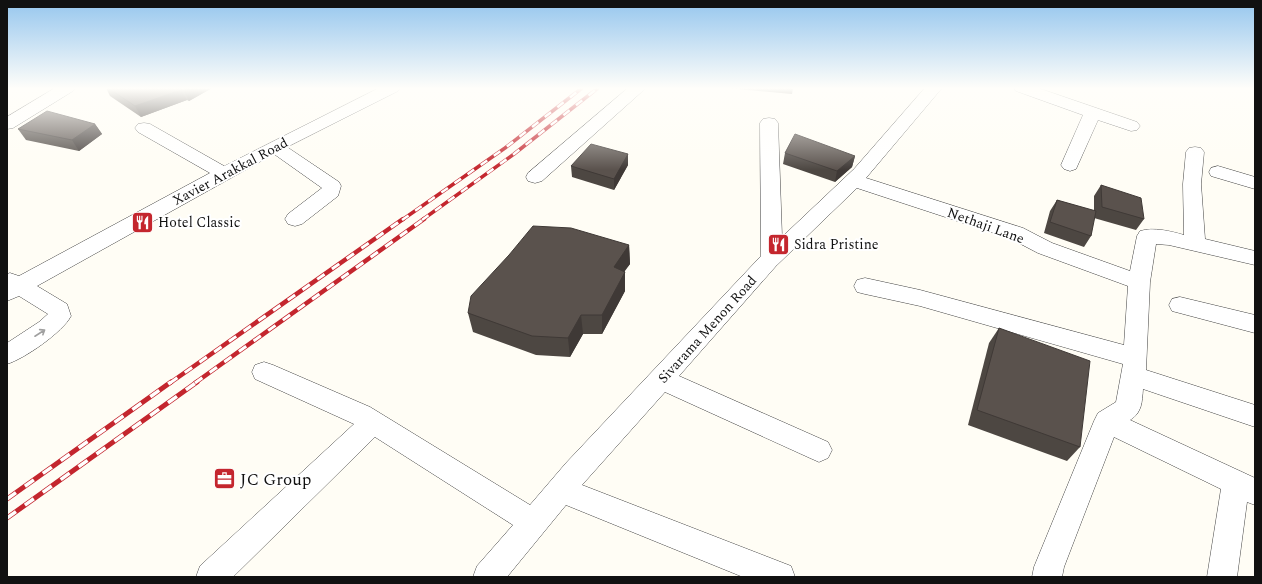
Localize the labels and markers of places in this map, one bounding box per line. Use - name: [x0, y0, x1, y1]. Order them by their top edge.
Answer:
- restaurant icon: Hotel Classic: [130, 209, 156, 235]
- place label: Hotel Classic: [158, 212, 241, 233]
- restaurant icon: Sidra Pristine: [766, 231, 792, 257]
- place label: Sidra Pristine: [794, 234, 879, 255]
- office icon: JC Group: [212, 466, 238, 492]
- place label: JC Group: [240, 467, 311, 493]

